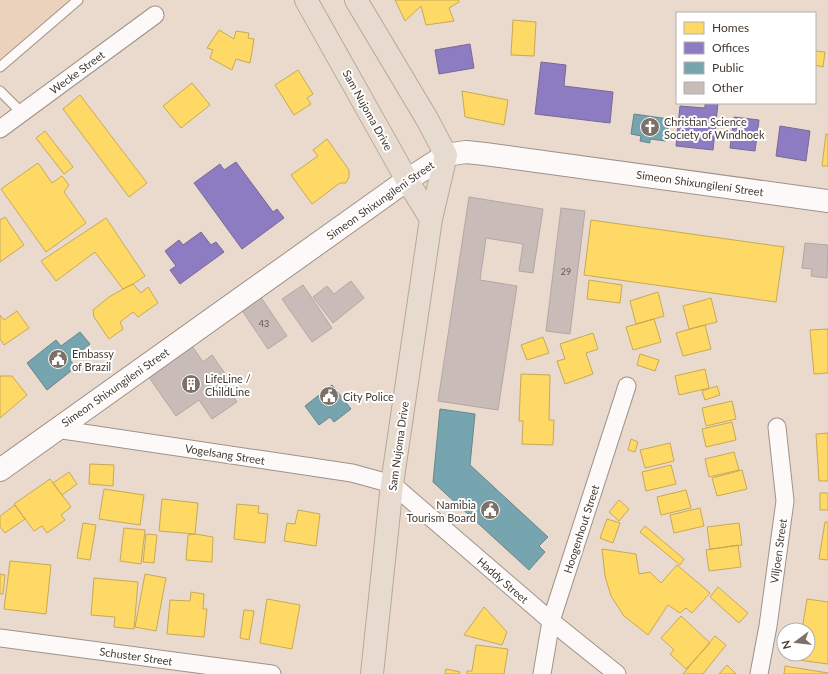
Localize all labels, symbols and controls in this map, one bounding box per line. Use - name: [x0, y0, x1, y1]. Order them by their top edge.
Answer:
- legend: [676, 12, 816, 104]
- text: Homes: [712, 20, 749, 35]
- text: Offices: [712, 40, 749, 55]
- street label: Wecke Street: [47, 48, 107, 96]
- text: Public: [712, 60, 744, 75]
- street label: Sam Nujoma Drive: [340, 67, 396, 153]
- text: Other: [712, 80, 744, 95]
- place label: Christian Science Society of Windhoek: [664, 115, 765, 141]
- church icon: Christian Science Society of Windhoek: [639, 116, 661, 138]
- street label: Simeon Shixungileni Street: [324, 158, 436, 242]
- street label: Simeon Shixungileni Street: [636, 168, 764, 198]
- house number: 29: [561, 266, 571, 277]
- house number: 43: [259, 318, 269, 329]
- street label: Simeon Shixungileni Street: [59, 345, 171, 429]
- place label: Embassy of Brazil: [72, 347, 114, 373]
- public building icon: Embassy of Brazil: [47, 348, 69, 370]
- place label: LifeLine / ChildLine: [205, 372, 251, 398]
- building icon: LifeLine / ChildLine: [180, 373, 202, 395]
- public building icon: City Police: [318, 385, 340, 407]
- place label: City Police: [343, 390, 394, 403]
- street label: Sam Nujoma Drive: [385, 400, 411, 492]
- street label: Vogelsang Street: [184, 441, 266, 467]
- street label: Hoogenhout Street: [561, 483, 601, 575]
- place label: Namibia Tourism Board: [407, 498, 476, 524]
- public building icon: Namibia Tourism Board: [479, 499, 501, 521]
- street label: Viljoen Street: [767, 518, 789, 584]
- street label: Haddy Street: [475, 554, 531, 606]
- north arrow: [776, 622, 816, 662]
- text: N: [778, 639, 793, 650]
- street label: Schuster Street: [99, 644, 173, 668]

